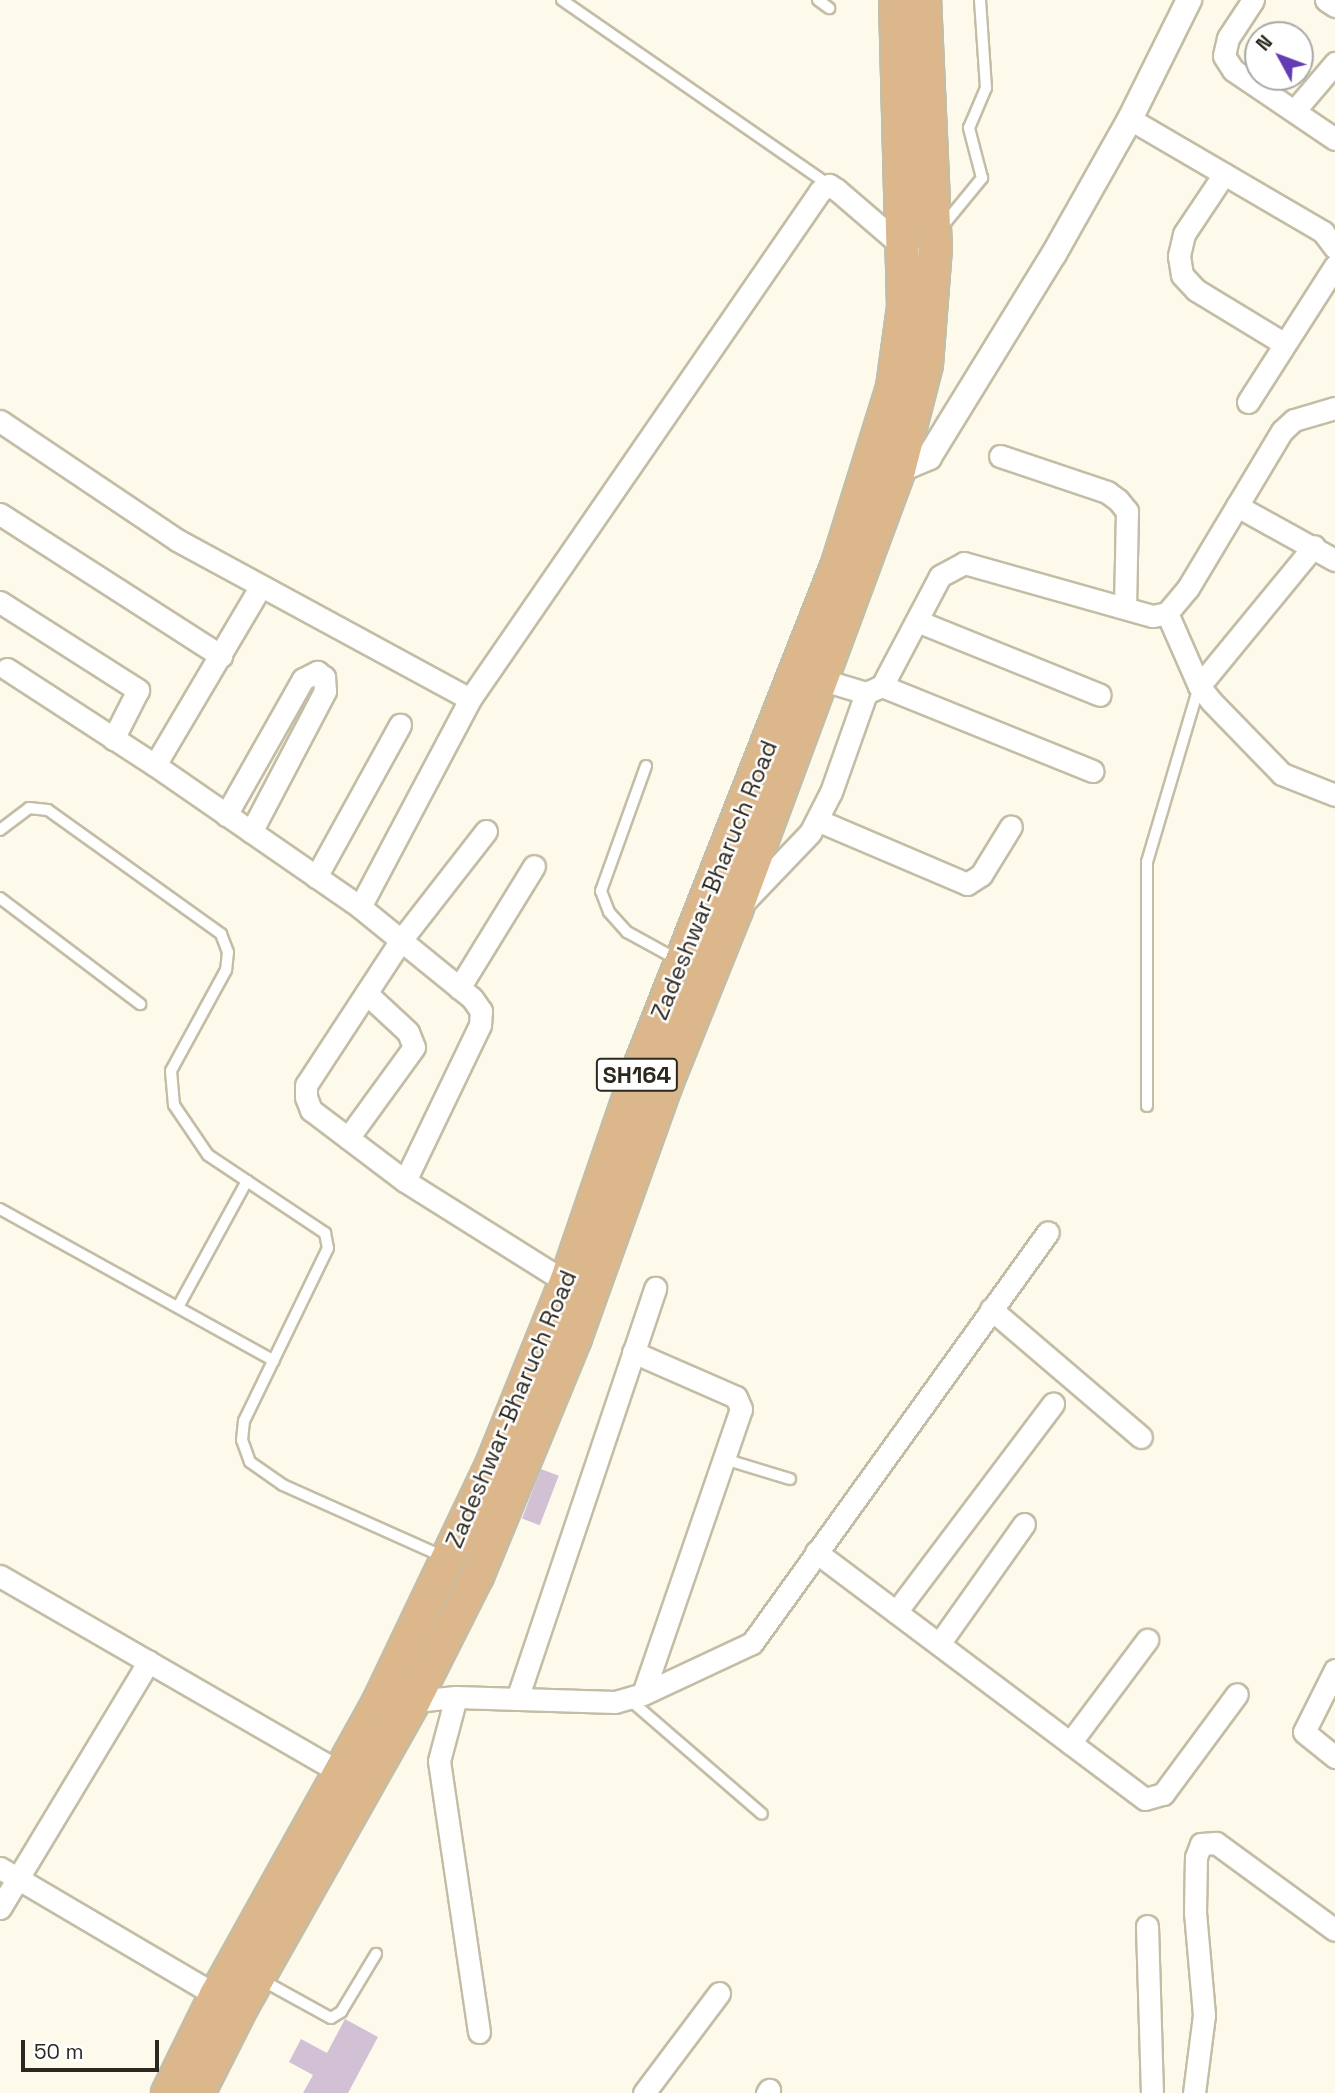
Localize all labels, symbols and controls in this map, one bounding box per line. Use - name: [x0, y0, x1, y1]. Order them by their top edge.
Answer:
- north arrow: [1244, 21, 1314, 91]
- text: N: [1251, 30, 1278, 56]
- street label: Zadeshwar-Bharuch Road: [645, 736, 783, 1024]
- road number: SH164: [595, 1056, 679, 1094]
- street label: Zadeshwar-Bharuch Road: [439, 1266, 583, 1552]
- scale bar: [24, 2026, 163, 2070]
- text: 50 m: [34, 2038, 84, 2065]

